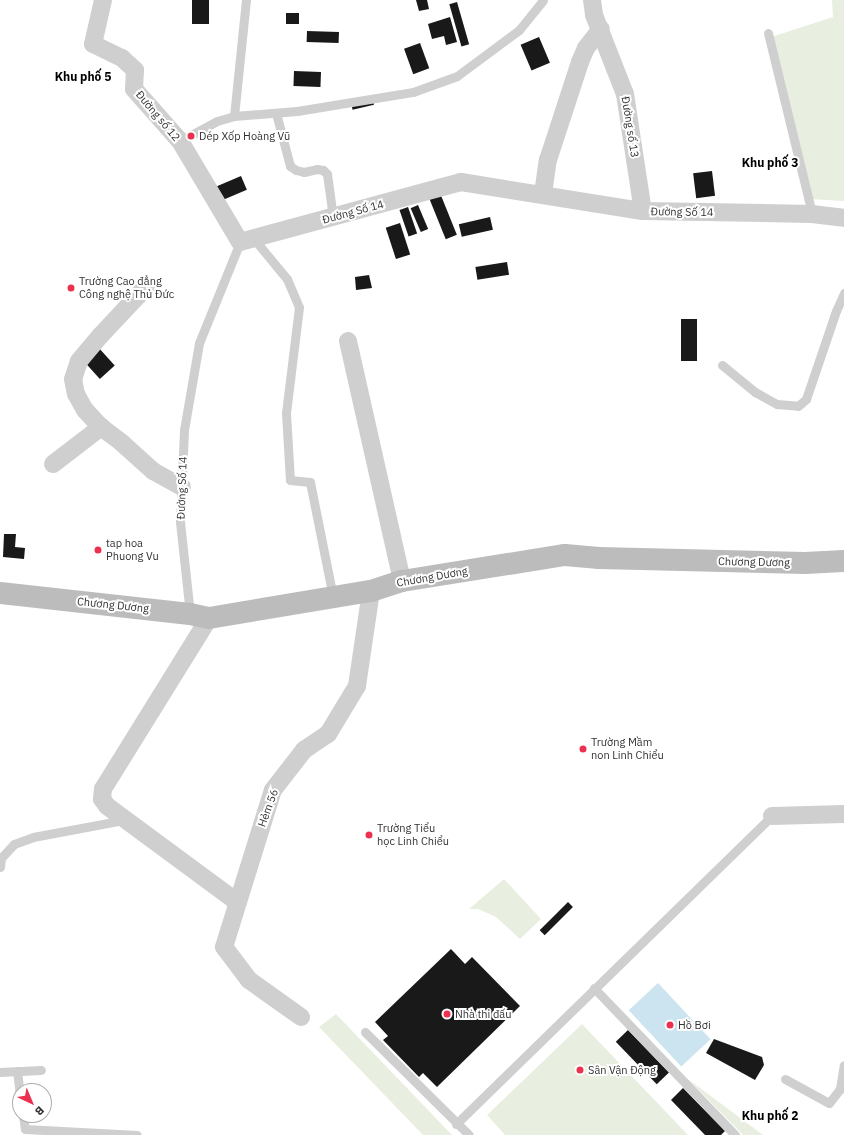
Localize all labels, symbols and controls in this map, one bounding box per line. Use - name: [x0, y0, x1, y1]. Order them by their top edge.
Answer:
- district label: Khu phố 5: [55, 70, 111, 84]
- street label: Đường số 12: [133, 88, 183, 144]
- street label: Đường số 13: [619, 95, 641, 159]
- place label: Dép Xốp Hoàng Vũ: [199, 129, 290, 143]
- marker: Dép Xốp Hoàng Vũ: [186, 131, 196, 141]
- district label: Khu phố 3: [742, 156, 798, 170]
- street label: Đường Số 14: [321, 197, 385, 227]
- street label: Đường Số 14: [650, 205, 714, 219]
- place label: Trường Cao đẳng Công nghệ Thủ Đức: [79, 275, 174, 301]
- marker: Trường Cao đẳng Công nghệ Thủ Đức: [66, 283, 76, 293]
- street label: Đường Số 14: [174, 456, 190, 520]
- place label: tap hoa Phuong Vu: [106, 537, 159, 563]
- marker: tap hoa Phuong Vu: [93, 545, 103, 555]
- street label: Chương Dương: [718, 555, 790, 569]
- street label: Chương Dương: [395, 564, 469, 590]
- street label: Chương Dương: [77, 595, 149, 615]
- place label: Trường Mầm non Linh Chiểu: [591, 736, 664, 762]
- marker: Trường Mầm non Linh Chiểu: [578, 744, 588, 754]
- street label: Hẻm 56: [255, 787, 281, 829]
- place label: Trường Tiểu học Linh Chiểu: [377, 822, 449, 848]
- marker: Trường Tiểu học Linh Chiểu: [364, 830, 374, 840]
- place label: Nhà thi đấu: [455, 1007, 511, 1021]
- marker: Nhà thi đấu: [442, 1009, 452, 1019]
- place label: Hồ Bơi: [678, 1018, 711, 1032]
- marker: Hồ Bơi: [665, 1020, 675, 1030]
- place label: Sân Vận Động: [588, 1063, 656, 1077]
- marker: Sân Vận Động: [575, 1065, 585, 1075]
- north arrow: [12, 1083, 52, 1123]
- text: B: [32, 1103, 47, 1118]
- district label: Khu phố 2: [742, 1109, 798, 1123]

